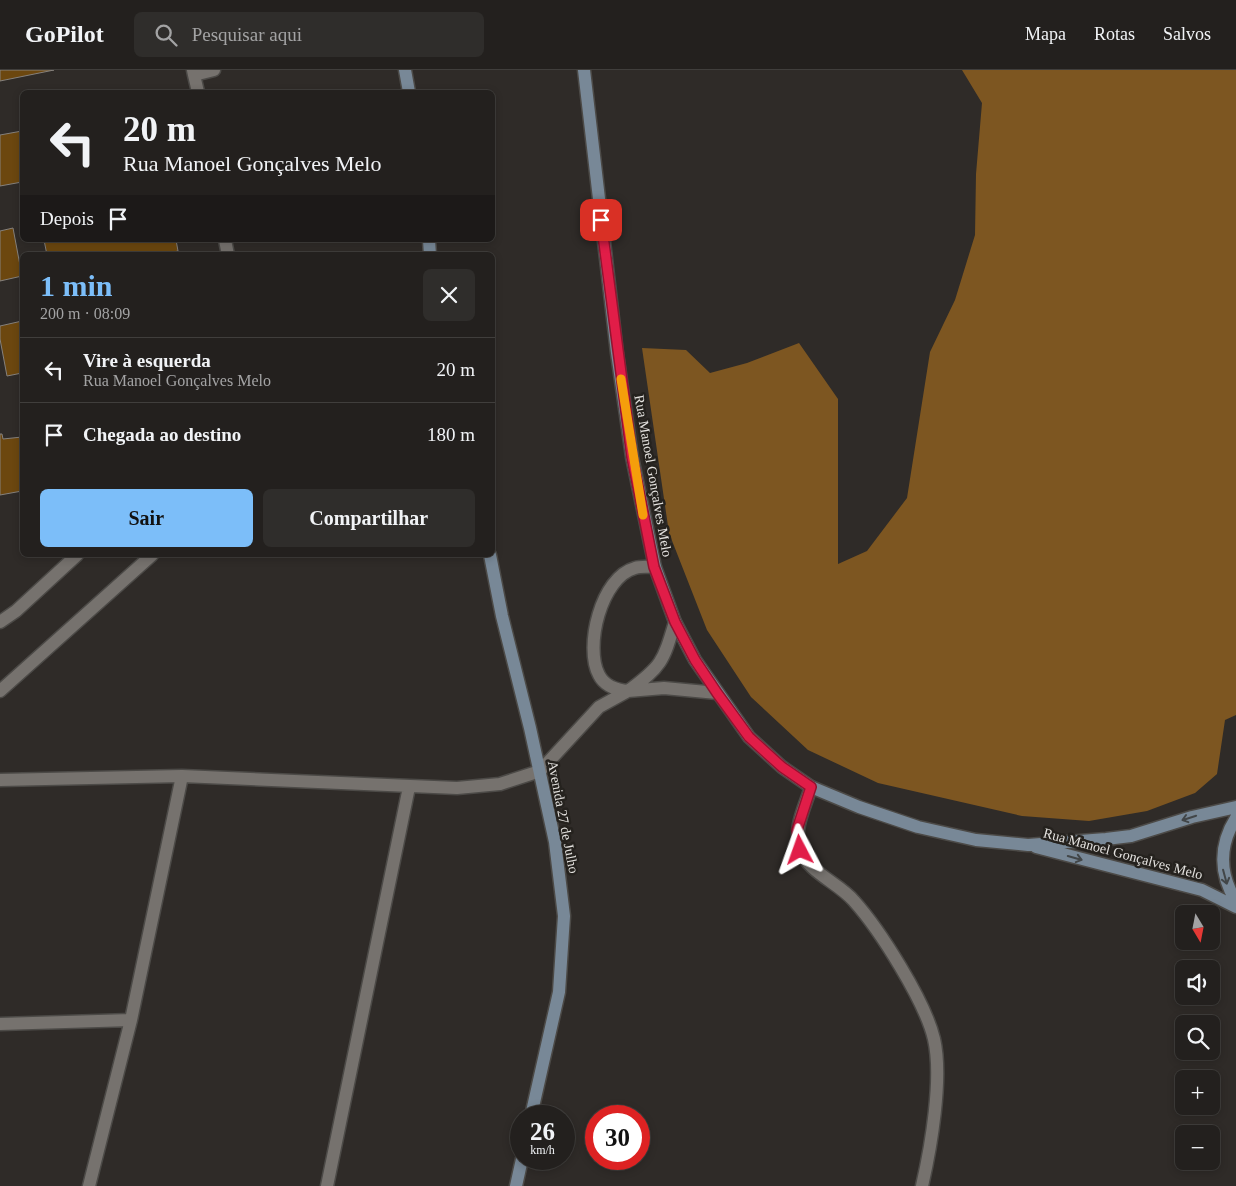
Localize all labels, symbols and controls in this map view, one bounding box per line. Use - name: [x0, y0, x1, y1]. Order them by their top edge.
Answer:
- search box: [134, 12, 484, 57]
- text: GoPilot: [25, 21, 104, 47]
- icon: search: [152, 21, 180, 49]
- text: Pesquisar aqui: [192, 24, 302, 45]
- text: Mapa: [1025, 24, 1066, 44]
- text: Rotas: [1094, 24, 1135, 44]
- text: Salvos: [1163, 24, 1211, 44]
- icon: left: [40, 110, 105, 175]
- text: 20 m: [123, 110, 196, 149]
- text: Rua Manoel Gonçalves Melo: [123, 151, 381, 176]
- pin: [580, 199, 622, 241]
- icon: arrive: [104, 205, 132, 233]
- icon: arrive: [587, 206, 615, 234]
- text: Depois: [40, 208, 94, 229]
- text: 1 min: [40, 269, 113, 302]
- button: close: [423, 269, 475, 321]
- text: 200 m · 08:09: [40, 305, 130, 322]
- text: Vire à esquerda: [83, 350, 211, 371]
- icon: left: [40, 356, 68, 384]
- text: 20 m: [436, 359, 475, 380]
- text: Rua Manoel Gonçalves Melo: [83, 372, 271, 389]
- street label: Rua Manoel Gonçalves Melo: [631, 394, 675, 558]
- icon: arrive: [40, 421, 68, 449]
- text: Chegada ao destino: [83, 424, 241, 445]
- text: 180 m: [427, 424, 475, 445]
- button: Sair: [40, 489, 253, 547]
- button: Compartilhar: [263, 489, 475, 547]
- street label: Avenida 27 de Julho: [545, 759, 581, 875]
- one-way arrow: [1181, 814, 1197, 824]
- position arrow: [773, 823, 825, 875]
- street label: Rua Manoel Gonçalves Melo: [1042, 825, 1204, 883]
- one-way arrow: [1067, 854, 1083, 864]
- one-way arrow: [1221, 868, 1230, 884]
- north arrow: [1175, 905, 1220, 950]
- map controls: [1175, 905, 1220, 1170]
- button: sound: [1175, 960, 1220, 1005]
- button: search: [1175, 1015, 1220, 1060]
- button: +: [1175, 1070, 1220, 1115]
- speed limit sign: 30: [585, 1105, 650, 1170]
- text: 26: [530, 1118, 555, 1145]
- button: −: [1175, 1125, 1220, 1170]
- text: km/h: [530, 1143, 555, 1157]

